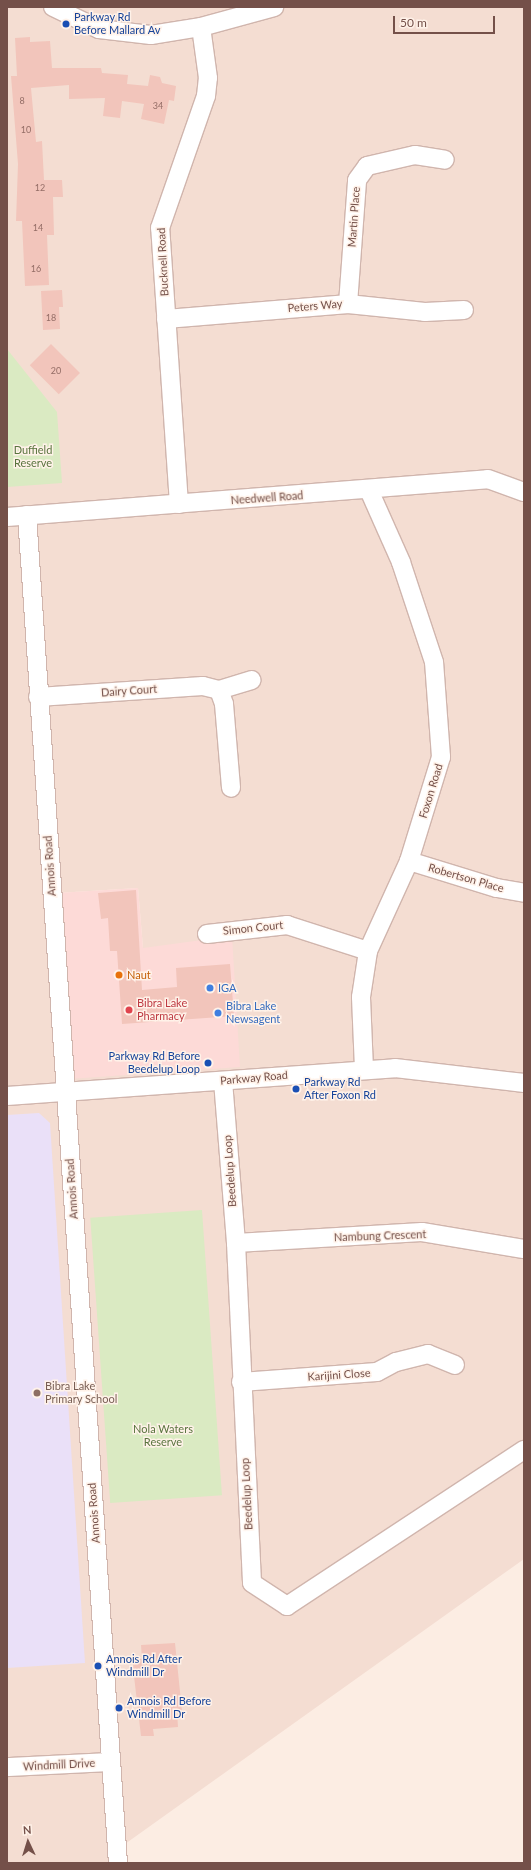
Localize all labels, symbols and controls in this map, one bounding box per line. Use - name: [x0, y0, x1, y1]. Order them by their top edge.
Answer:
- scale bar: [395, 8, 497, 34]
- place label: Parkway Rd Before Mallard Av: [74, 11, 161, 37]
- text: 50 m: [400, 15, 427, 30]
- marker: Parkway Rd Before Mallard Av: [61, 19, 71, 29]
- house number: 8: [19, 96, 25, 106]
- house number: 34: [153, 101, 163, 111]
- house number: 10: [21, 125, 31, 135]
- house number: 12: [35, 183, 45, 193]
- street label: Martin Place: [345, 186, 363, 248]
- house number: 14: [33, 223, 43, 233]
- street label: Bucknell Road: [155, 228, 171, 296]
- house number: 16: [31, 264, 41, 274]
- street label: Peters Way: [287, 297, 343, 315]
- house number: 18: [46, 313, 56, 323]
- house number: 20: [51, 366, 61, 376]
- park label: Duffield Reserve: [14, 444, 52, 470]
- street label: Needwell Road: [230, 489, 304, 507]
- street label: Dairy Court: [100, 682, 158, 700]
- street label: Foxon Road: [416, 762, 446, 820]
- street label: Annois Road: [41, 835, 59, 897]
- street label: Robertson Place: [427, 861, 505, 895]
- street label: Simon Court: [222, 918, 284, 938]
- place label: Naut: [127, 968, 151, 982]
- marker: Naut: [114, 970, 124, 980]
- place label: IGA: [218, 981, 236, 995]
- marker: IGA: [205, 983, 215, 993]
- place label: Bibra Lake Pharmacy: [137, 997, 187, 1023]
- place label: Bibra Lake Newsagent: [226, 1000, 280, 1026]
- marker: Bibra Lake Pharmacy: [124, 1005, 134, 1015]
- marker: Bibra Lake Newsagent: [213, 1008, 223, 1018]
- place label: Parkway Rd Before Beedelup Loop: [108, 1050, 200, 1076]
- marker: Parkway Rd Before Beedelup Loop: [203, 1058, 213, 1068]
- street label: Parkway Road: [219, 1068, 289, 1088]
- place label: Parkway Rd After Foxon Rd: [304, 1076, 376, 1102]
- marker: Parkway Rd After Foxon Rd: [291, 1084, 301, 1094]
- street label: Beedelup Loop: [221, 1135, 239, 1207]
- street label: Annois Road: [63, 1158, 81, 1220]
- street label: Nambung Crescent: [334, 1228, 426, 1244]
- street label: Karijini Close: [307, 1366, 371, 1384]
- place label: Bibra Lake Primary School: [45, 1380, 118, 1406]
- marker: Bibra Lake Primary School: [32, 1388, 42, 1398]
- park label: Nola Waters Reserve: [133, 1423, 193, 1449]
- street label: Beedelup Loop: [239, 1458, 255, 1530]
- street label: Annois Road: [85, 1482, 103, 1544]
- place label: Annois Rd After Windmill Dr: [106, 1653, 182, 1679]
- marker: Annois Rd After Windmill Dr: [93, 1661, 103, 1671]
- place label: Annois Rd Before Windmill Dr: [127, 1695, 211, 1721]
- marker: Annois Rd Before Windmill Dr: [114, 1703, 124, 1713]
- street label: Windmill Drive: [23, 1757, 95, 1773]
- north arrow: [8, 1822, 48, 1862]
- text: N: [22, 1823, 32, 1836]

